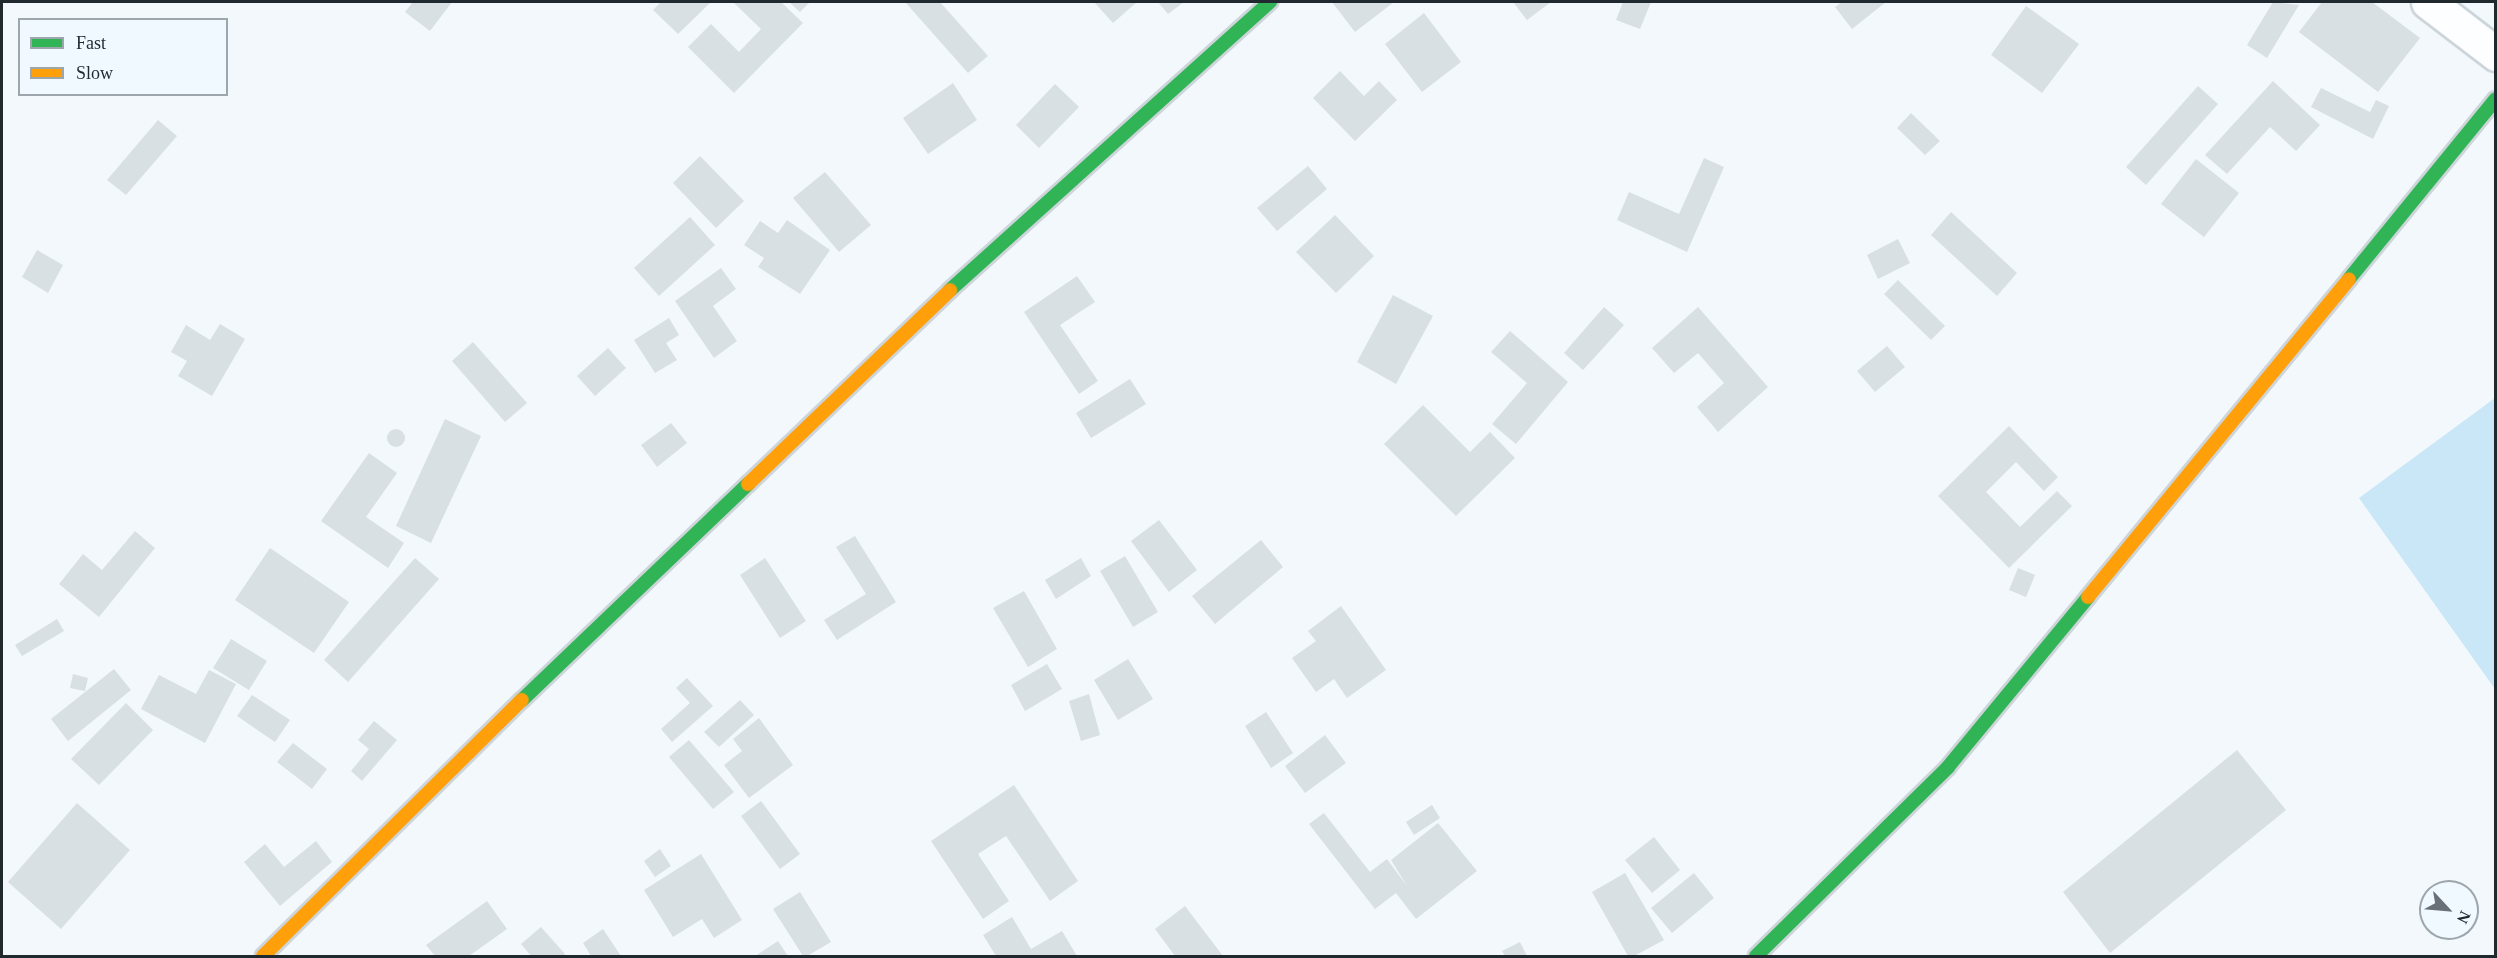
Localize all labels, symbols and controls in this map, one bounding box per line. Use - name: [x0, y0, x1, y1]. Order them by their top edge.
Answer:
- legend: [18, 18, 228, 96]
- text: Fast: [76, 33, 106, 53]
- text: Slow: [76, 63, 113, 83]
- north arrow: [2419, 880, 2479, 940]
- text: N: [2454, 908, 2474, 926]

